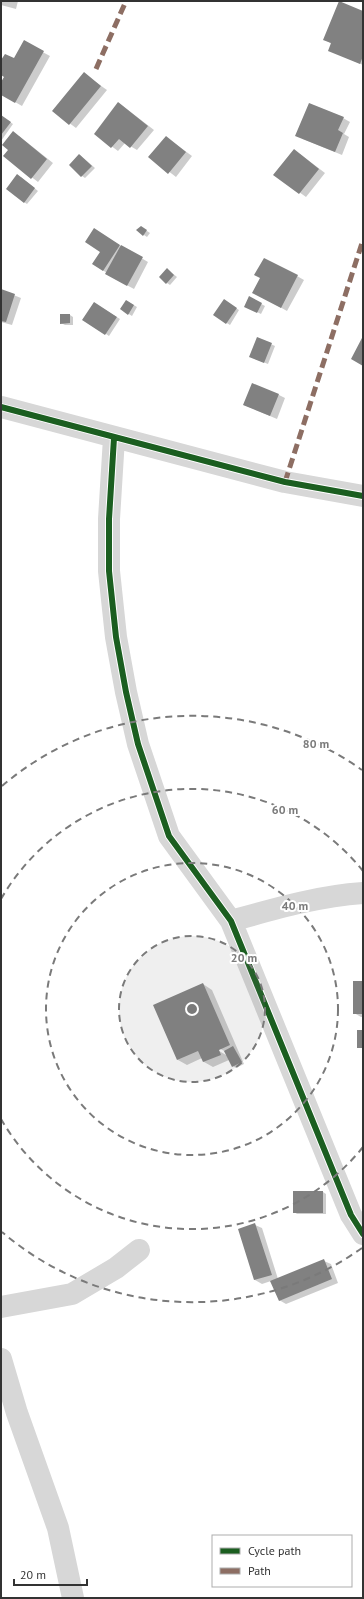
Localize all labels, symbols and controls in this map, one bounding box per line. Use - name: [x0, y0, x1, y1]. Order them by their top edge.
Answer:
- text: 80 m: [303, 736, 329, 751]
- text: 60 m: [272, 802, 298, 817]
- text: 40 m: [282, 898, 308, 913]
- text: 20 m: [231, 950, 257, 965]
- centre of rings: [185, 1002, 199, 1016]
- legend: [212, 1535, 352, 1587]
- text: Cycle path: [248, 1543, 301, 1558]
- scale bar: [14, 1561, 87, 1587]
- text: Path: [248, 1563, 271, 1578]
- text: 20 m: [20, 1567, 46, 1582]

